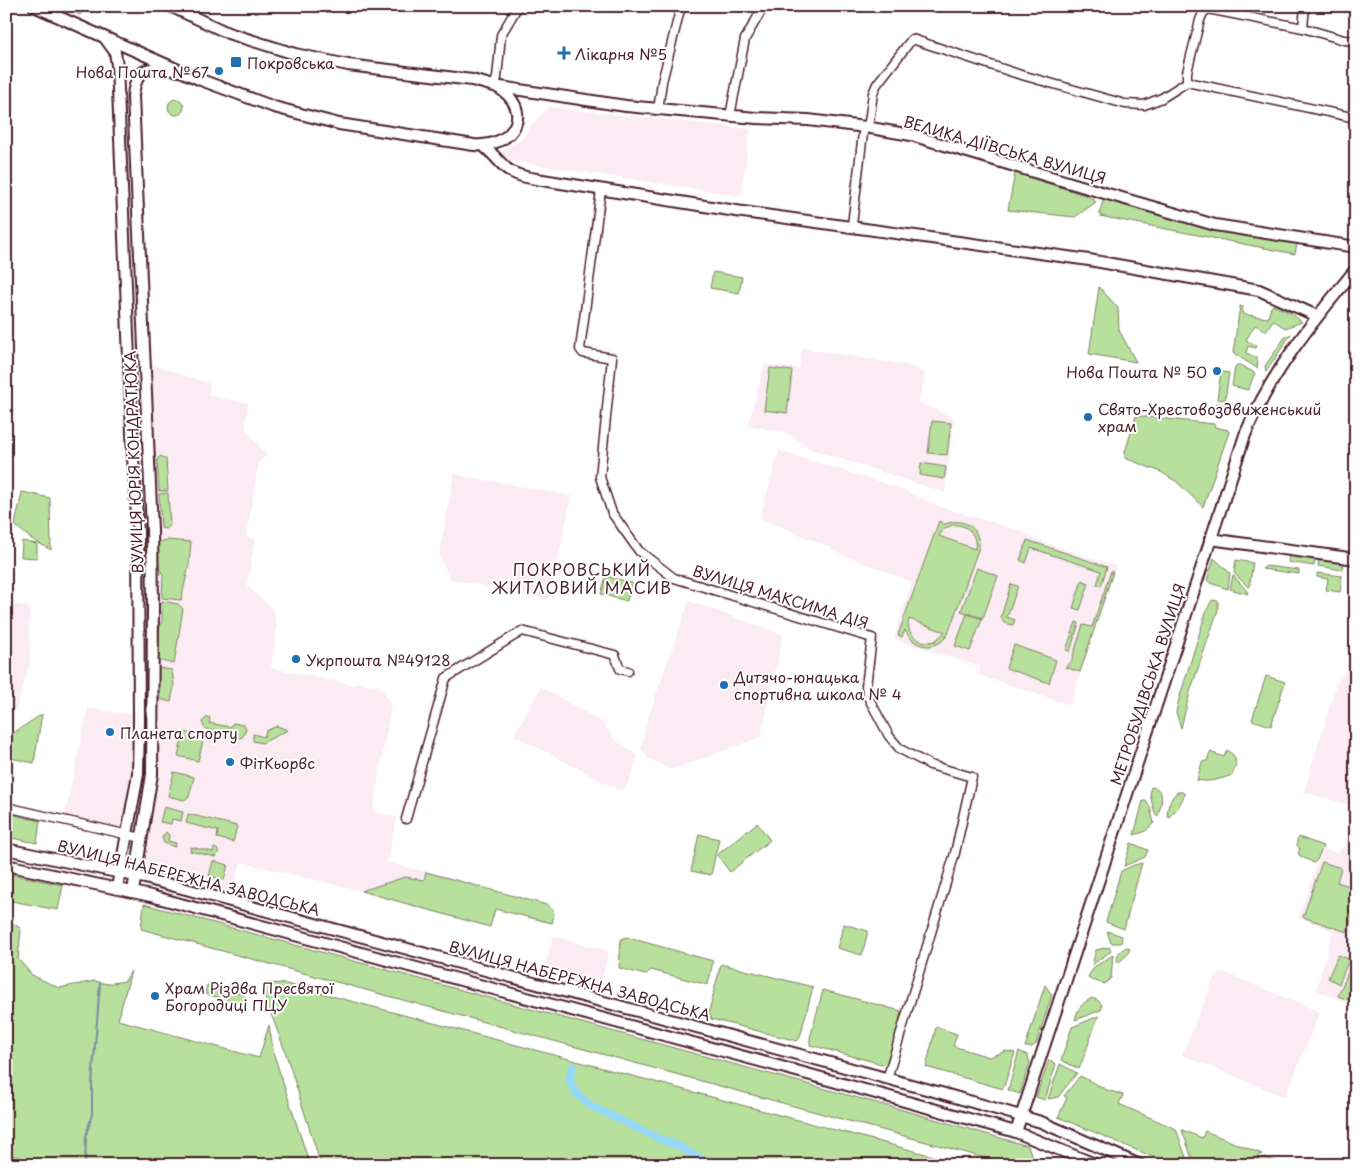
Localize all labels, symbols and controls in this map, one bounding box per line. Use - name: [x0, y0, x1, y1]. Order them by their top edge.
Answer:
- place label: Лікарня №5: [575, 42, 667, 65]
- marker: Лікарня №5: [557, 46, 571, 60]
- place label: Покровська: [247, 51, 335, 74]
- marker: Покровська: [229, 55, 243, 69]
- place label: Нова Пошта №67: [76, 60, 209, 83]
- marker: Нова Пошта №67: [213, 65, 225, 77]
- street label: ВЕЛИКА ДІЇВСЬКА ВУЛИЦЯ: [901, 109, 1109, 189]
- street label: ВУЛИЦЯ ЮРІЯ КОНДРАТЮКА: [118, 350, 148, 574]
- place label: Нова Пошта № 50: [1066, 360, 1207, 383]
- marker: Нова Пошта № 50: [1211, 365, 1223, 377]
- place label: Свято-Хрестовоздвиженський храм: [1098, 397, 1321, 437]
- marker: Свято-Хрестовоздвиженський храм: [1082, 411, 1094, 423]
- district label: ПОКРОВСЬКИЙ ЖИТЛОВИЙ МАСИВ: [491, 557, 672, 599]
- street label: ВУЛИЦЯ МАКСИМА ДІЯ: [690, 558, 872, 634]
- street label: МЕТРОБУДІВСЬКА ВУЛИЦЯ: [1103, 580, 1191, 788]
- place label: Укрпошта №49128: [306, 648, 451, 671]
- marker: Укрпошта №49128: [290, 653, 302, 665]
- place label: Дитячо-юнацька спортивна школа № 4: [733, 665, 902, 705]
- marker: Дитячо-юнацька спортивна школа № 4: [718, 679, 730, 691]
- place label: Планета спорту: [120, 721, 238, 744]
- marker: Планета спорту: [104, 726, 116, 738]
- place label: ФiтКьорвс: [240, 751, 315, 774]
- marker: ФiтКьорвс: [224, 756, 236, 768]
- street label: ВУЛИЦЯ НАБЕРЕЖНА ЗАВОДСЬКА: [55, 833, 323, 921]
- street label: ВУЛИЦЯ НАБЕРЕЖНА ЗАВОДСЬКА: [447, 934, 713, 1026]
- place label: Храм Різдва Пресвятої Богородиці ПЦУ: [165, 976, 335, 1016]
- marker: Храм Різдва Пресвятої Богородиці ПЦУ: [149, 990, 161, 1002]

